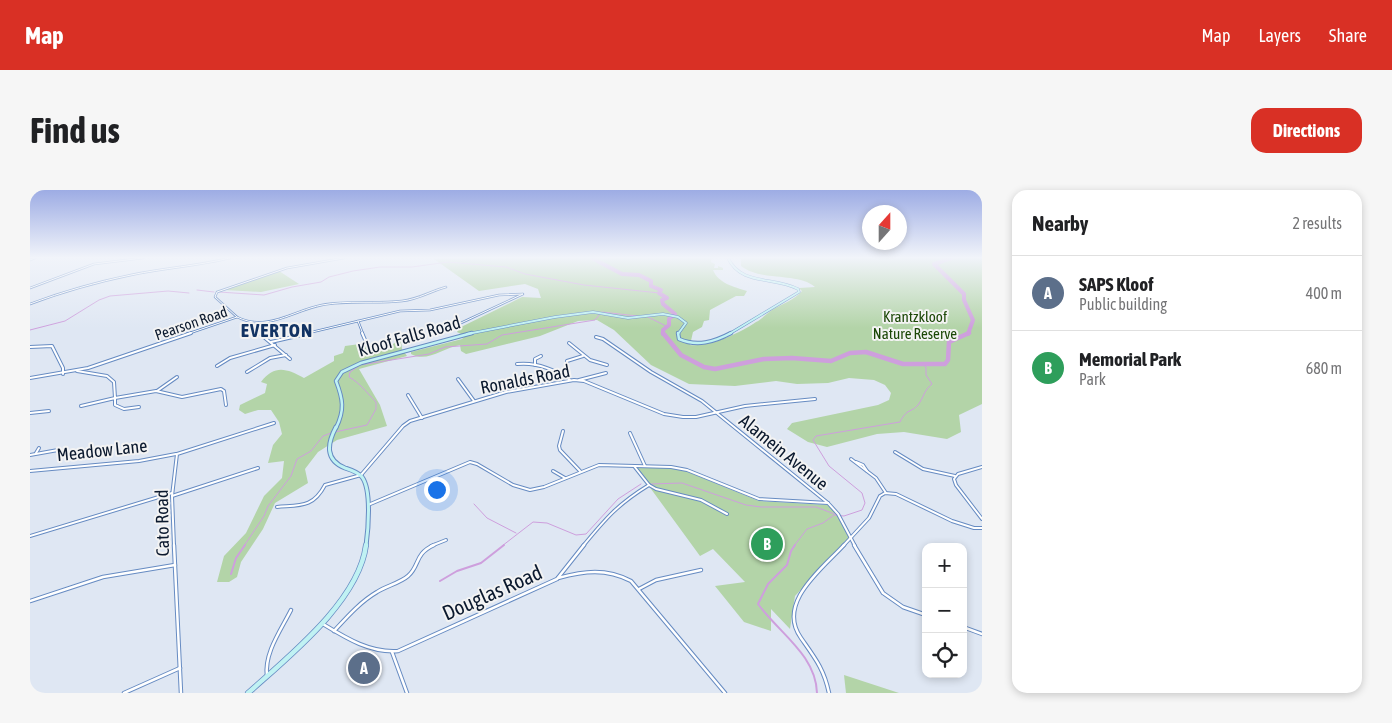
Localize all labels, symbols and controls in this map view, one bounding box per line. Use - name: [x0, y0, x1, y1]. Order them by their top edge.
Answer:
- text: Map: [25, 22, 64, 49]
- text: Map: [1201, 25, 1230, 46]
- text: Layers: [1258, 25, 1301, 46]
- text: Share: [1329, 25, 1367, 46]
- button: Directions: [1251, 108, 1362, 153]
- text: Find us: [30, 110, 120, 150]
- north arrow: [862, 205, 907, 250]
- text: Nearby: [1032, 211, 1088, 235]
- text: 2 results: [1292, 214, 1342, 232]
- text: SAPS Kloof: [1079, 273, 1153, 295]
- text: A: [1044, 284, 1052, 302]
- text: 400 m: [1306, 284, 1342, 302]
- text: Public building: [1079, 295, 1167, 313]
- street label: Pearson Road: [152, 303, 230, 343]
- park label: Krantzkloof Nature Reserve: [873, 308, 957, 342]
- street label: Kloof Falls Road: [355, 311, 463, 361]
- district label: EVERTON: [241, 319, 313, 341]
- text: Memorial Park: [1079, 348, 1181, 370]
- text: B: [1044, 359, 1052, 377]
- text: 680 m: [1306, 359, 1342, 377]
- street label: Ronalds Road: [478, 360, 572, 398]
- text: Park: [1079, 370, 1106, 388]
- street label: Alamein Avenue: [735, 410, 833, 494]
- street label: Meadow Lane: [56, 435, 148, 465]
- your location: [424, 477, 450, 503]
- street label: Cato Road: [151, 489, 173, 557]
- pin: B: [751, 525, 783, 563]
- map controls: [922, 543, 967, 678]
- button: +: [922, 543, 967, 588]
- street label: Douglas Road: [438, 559, 546, 625]
- button: −: [922, 588, 967, 633]
- button: locate: [922, 633, 967, 678]
- pin: A: [348, 649, 380, 687]

